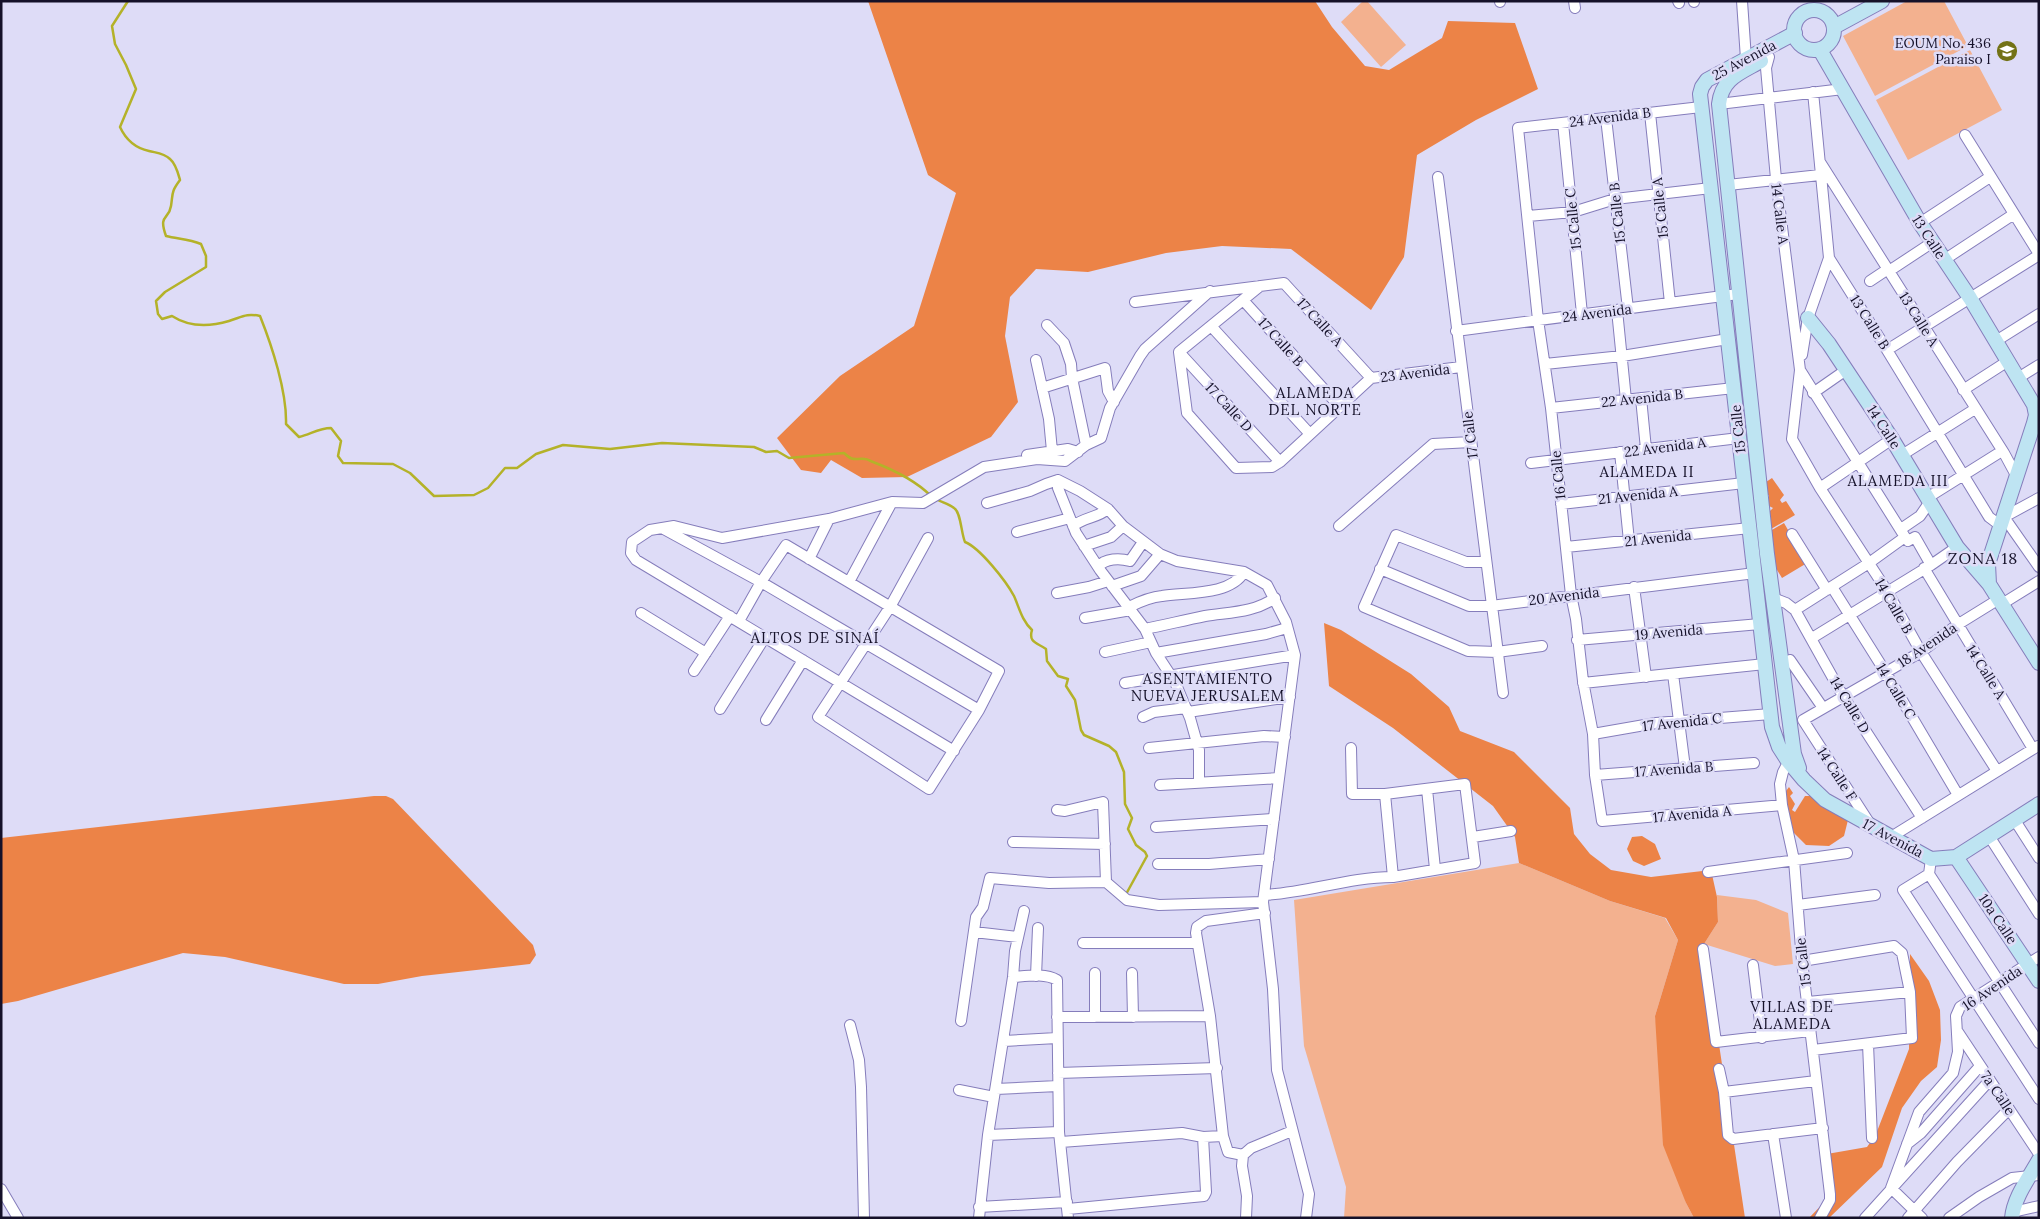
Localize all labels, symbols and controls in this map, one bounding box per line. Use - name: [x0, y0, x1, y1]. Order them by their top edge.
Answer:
- place label: EOUM No. 436 Paraiso I: [1895, 34, 1991, 68]
- street label: 25 Avenida: [1709, 36, 1779, 84]
- school or university icon: EOUM No. 436 Paraiso I: [1995, 39, 2019, 63]
- street label: 24 Avenida B: [1568, 103, 1652, 131]
- street label: 15 Calle A: [1648, 176, 1672, 239]
- street label: 15 Calle B: [1605, 181, 1629, 244]
- street label: 14 Calle A: [1767, 183, 1793, 246]
- street label: 15 Calle C: [1561, 187, 1585, 251]
- street label: 13 Calle: [1908, 212, 1950, 263]
- street label: 13 Calle A: [1895, 288, 1943, 350]
- street label: 13 Calle B: [1846, 291, 1894, 353]
- street label: 17 Calle A: [1293, 294, 1347, 350]
- street label: 24 Avenida: [1561, 300, 1633, 326]
- street label: 17 Calle B: [1254, 314, 1308, 370]
- street label: 23 Avenida: [1379, 360, 1451, 386]
- street label: 17 Calle D: [1201, 378, 1257, 436]
- district label: ALAMEDA DEL NORTE: [1268, 383, 1362, 419]
- street label: 22 Avenida B: [1600, 385, 1684, 411]
- street label: 14 Calle: [1863, 402, 1905, 453]
- street label: 15 Calle: [1726, 403, 1749, 454]
- street label: 17 Calle: [1458, 410, 1482, 460]
- street label: 22 Avenida A: [1623, 433, 1707, 461]
- street label: 16 Calle: [1546, 449, 1570, 500]
- district label: ALAMEDA II: [1598, 462, 1695, 481]
- district label: ALAMEDA III: [1846, 471, 1949, 490]
- street label: 21 Avenida A: [1597, 482, 1679, 508]
- street label: 21 Avenida: [1624, 526, 1692, 550]
- district label: ZONA 18: [1948, 548, 2018, 568]
- street label: 14 Calle B: [1871, 575, 1917, 637]
- street label: 20 Avenida: [1528, 583, 1600, 609]
- street label: 18 Avenida: [1894, 619, 1960, 671]
- street label: 19 Avenida: [1634, 620, 1704, 644]
- district label: ALTOS DE SINAÍ: [750, 628, 879, 647]
- street label: 14 Calle A: [1962, 641, 2010, 703]
- street label: 14 Calle C: [1872, 660, 1920, 722]
- district label: ASENTAMIENTO NUEVA JERUSALEM: [1131, 669, 1285, 705]
- street label: 14 Calle D: [1826, 673, 1874, 737]
- street label: 17 Avenida C: [1641, 709, 1723, 735]
- street label: 14 Calle F: [1813, 744, 1861, 804]
- street label: 17 Avenida B: [1634, 757, 1714, 781]
- street label: 17 Avenida A: [1652, 802, 1732, 826]
- street label: 17 Avenida: [1859, 814, 1927, 862]
- street label: 10a Calle: [1975, 890, 2022, 948]
- street label: 15 Calle: [1791, 936, 1815, 987]
- street label: 16 Avenida: [1959, 962, 2025, 1014]
- district label: VILLAS DE ALAMEDA: [1749, 997, 1834, 1033]
- street label: 7a Calle: [1977, 1067, 2020, 1119]

